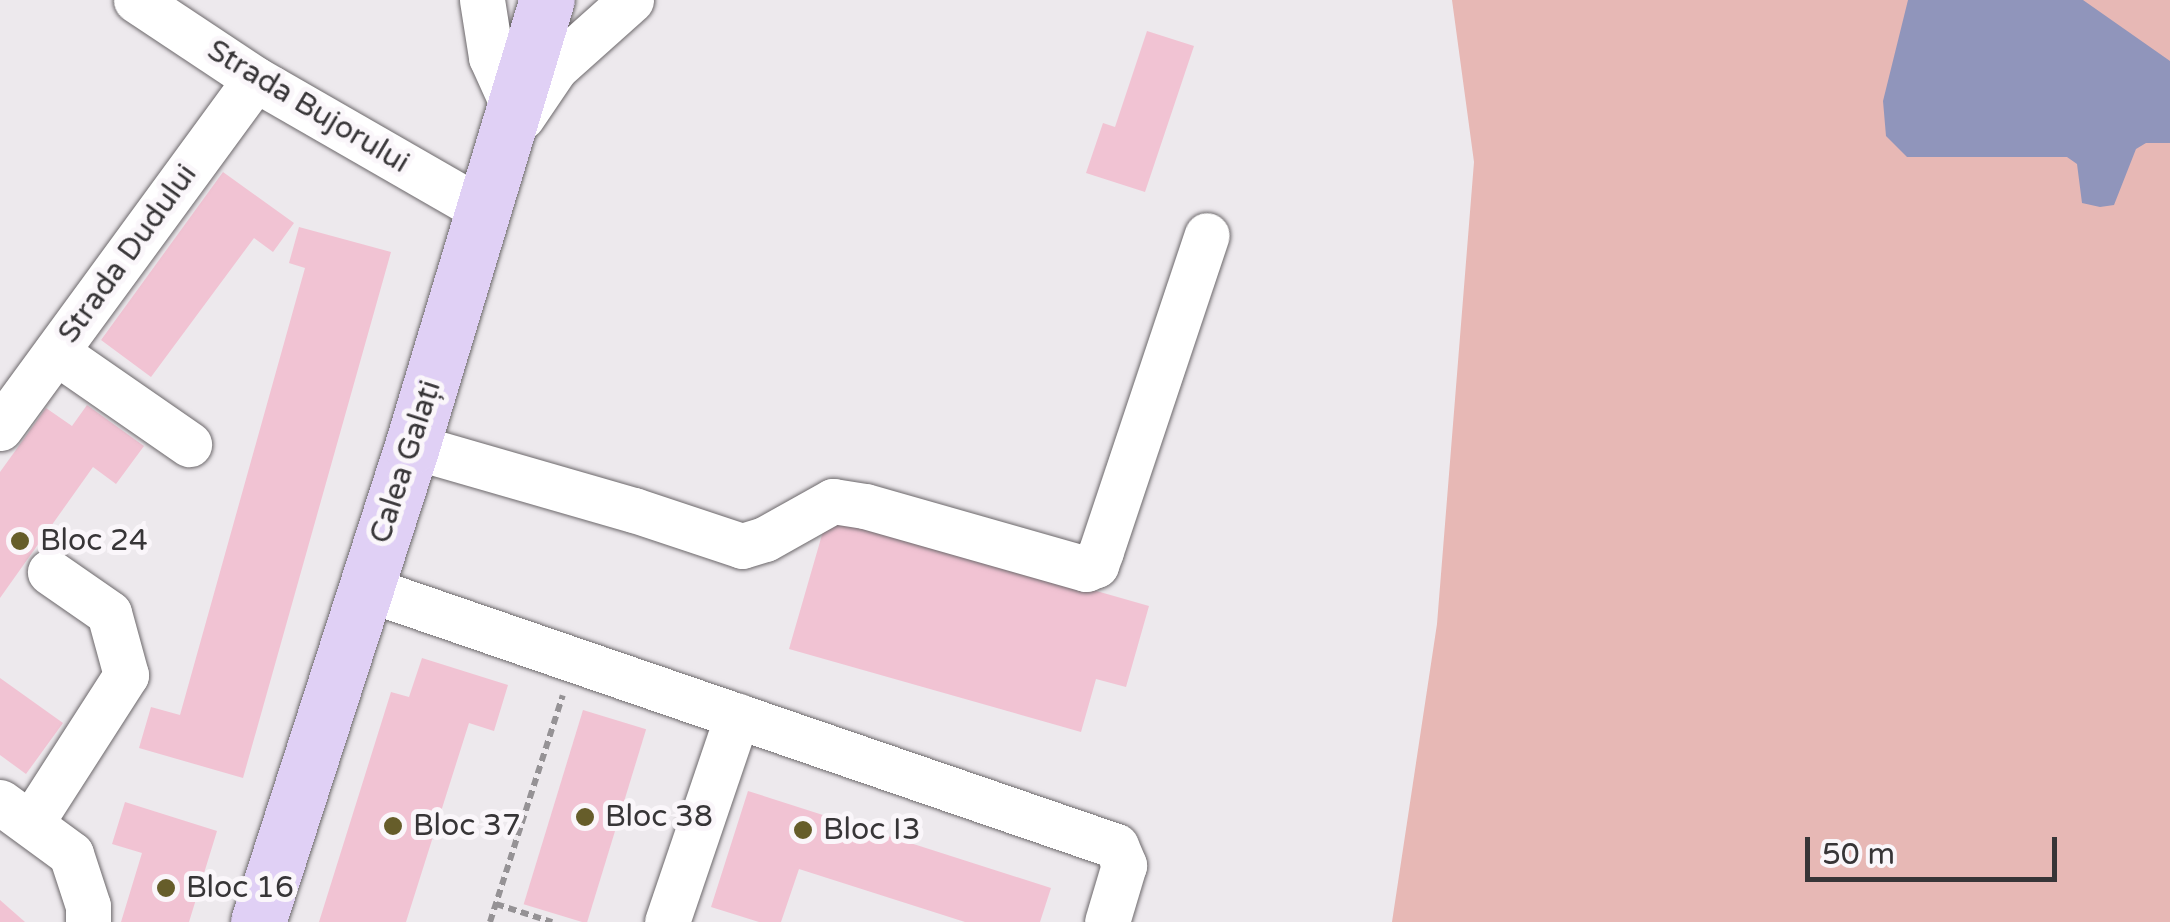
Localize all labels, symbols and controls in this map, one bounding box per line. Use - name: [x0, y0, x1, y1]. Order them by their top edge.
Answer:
- street label: Strada Bujorului: [201, 33, 415, 181]
- street label: Strada Dudului: [51, 158, 205, 350]
- street label: Calea Galați: [363, 376, 449, 548]
- place label: Bloc 24: [40, 523, 148, 559]
- marker: Bloc 24: [9, 530, 31, 552]
- place label: Bloc 38: [605, 799, 713, 835]
- marker: Bloc 38: [574, 806, 596, 828]
- place label: Bloc 37: [413, 808, 521, 844]
- place label: Bloc I3: [823, 812, 920, 848]
- marker: Bloc 37: [382, 815, 404, 837]
- scale bar: [1810, 817, 2062, 879]
- marker: Bloc I3: [792, 819, 814, 841]
- text: 50 m: [1822, 836, 1895, 873]
- place label: Bloc 16: [186, 870, 294, 906]
- marker: Bloc 16: [155, 877, 177, 899]

